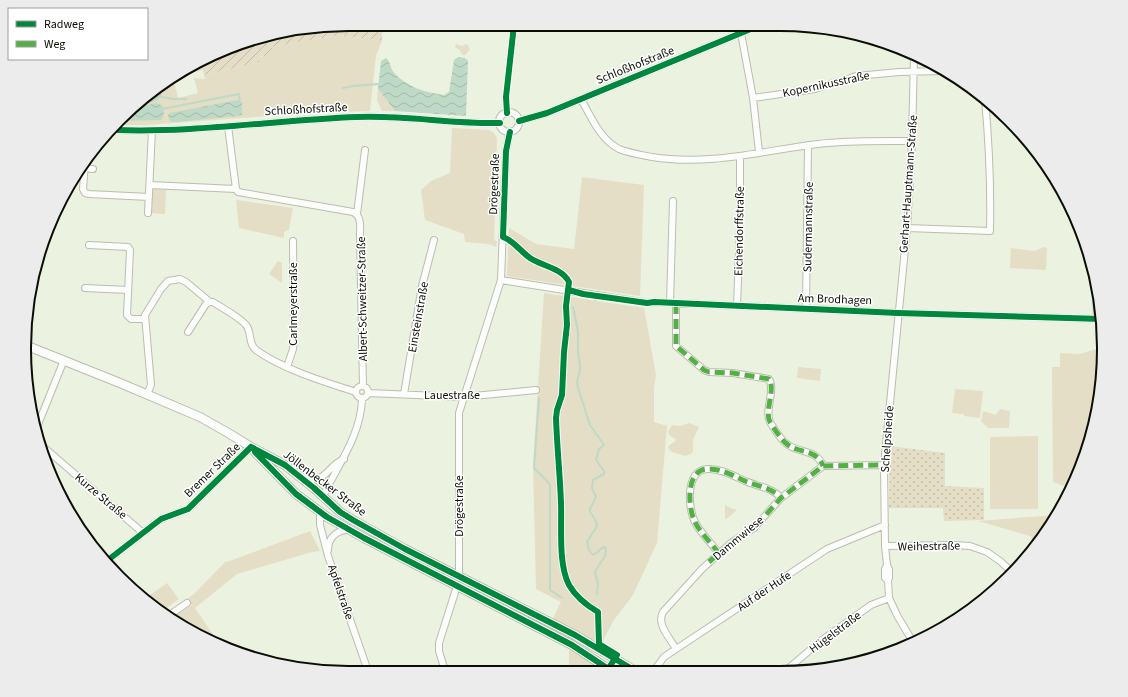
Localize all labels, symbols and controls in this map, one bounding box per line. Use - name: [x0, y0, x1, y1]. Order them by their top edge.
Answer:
- legend: [8, 8, 148, 60]
- text: Radweg: [44, 16, 84, 33]
- text: Weg: [44, 36, 65, 53]
- street label: Schloßhofstraße: [594, 42, 677, 89]
- street label: Kopernikusstraße: [781, 67, 871, 102]
- street label: Schloßhofstraße: [264, 99, 348, 120]
- street label: Gerhart-Hauptmann-Straße: [895, 114, 922, 254]
- street label: Drögestraße: [485, 153, 504, 215]
- street label: Sudermannstraße: [799, 182, 818, 272]
- street label: Eichendorffstraße: [730, 186, 749, 276]
- street label: Albert-Schweitzer-Straße: [353, 236, 372, 362]
- street label: Carlmeyerstraße: [285, 262, 302, 346]
- street label: Einsteinstraße: [404, 280, 433, 354]
- street label: Am Brodhagen: [798, 290, 872, 309]
- street label: Lauestraße: [424, 387, 480, 404]
- street label: Schelpsheide: [877, 405, 898, 473]
- street label: Bremer Straße: [180, 439, 244, 502]
- street label: Jöllenbecker Straße: [280, 446, 370, 520]
- street label: Kurze Straße: [71, 469, 131, 523]
- street label: Drögestraße: [451, 475, 468, 537]
- street label: Dammwiese: [709, 512, 768, 565]
- street label: Weihestraße: [898, 537, 960, 556]
- street label: Apfelstraße: [323, 562, 358, 622]
- street label: Auf der Hufe: [734, 567, 795, 616]
- street label: Hügelstraße: [806, 607, 865, 658]

